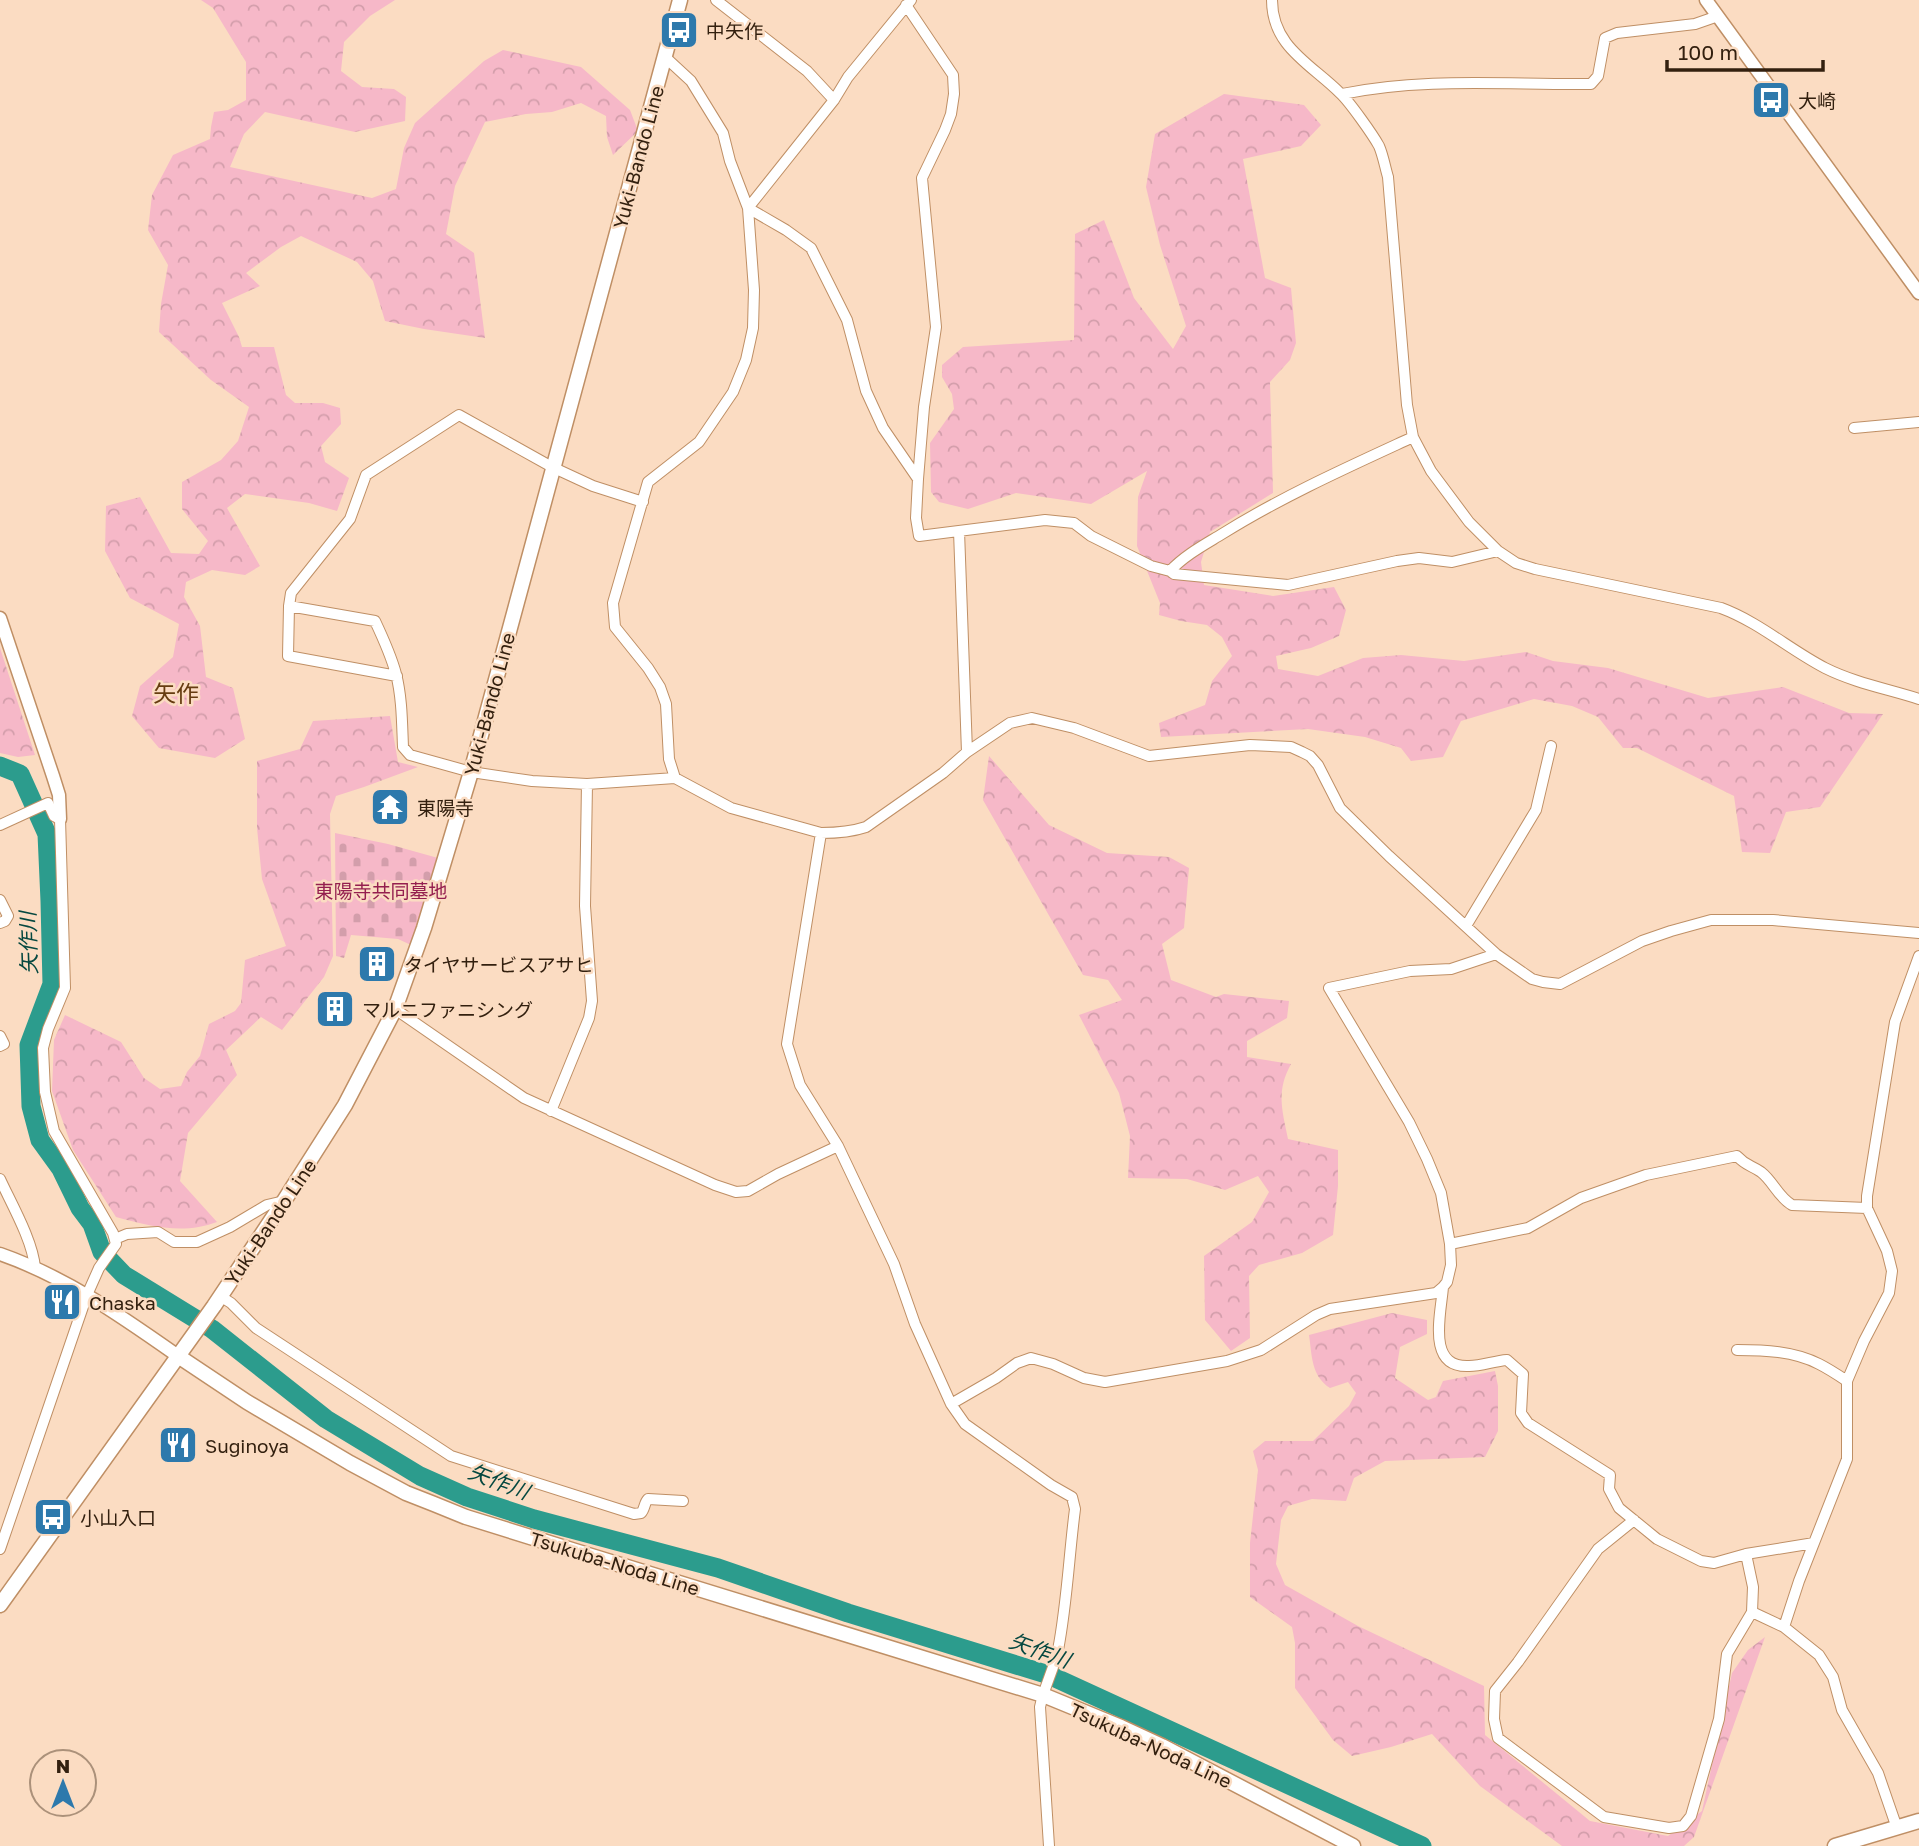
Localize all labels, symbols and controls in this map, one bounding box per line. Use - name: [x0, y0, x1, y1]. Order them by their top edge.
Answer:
- bus stop icon: 中矢作: [658, 9, 700, 51]
- place label: 中矢作: [706, 19, 763, 42]
- scale bar: [1667, 28, 1823, 72]
- text: 100 m: [1678, 39, 1738, 65]
- bus stop icon: 大崎: [1750, 79, 1792, 121]
- street label: Yuki-Bando Line: [608, 83, 668, 231]
- place label: 大崎: [1798, 89, 1836, 112]
- street label: Yuki-Bando Line: [459, 630, 519, 778]
- district label: 矢作: [153, 679, 199, 707]
- temple icon: 東陽寺: [369, 786, 411, 828]
- place label: 東陽寺: [417, 796, 474, 819]
- park label: 東陽寺共同墓地: [314, 879, 448, 902]
- water label: 矢作川: [14, 909, 42, 975]
- building icon: タイヤサービスアサヒ: [356, 943, 398, 985]
- place label: タイヤサービスアサヒ: [404, 953, 593, 976]
- building icon: マルニファニシング: [314, 988, 356, 1030]
- place label: マルニファニシング: [362, 998, 533, 1021]
- street label: Yuki-Bando Line: [219, 1155, 321, 1289]
- restaurant icon: Chaska: [41, 1281, 83, 1323]
- place label: Chaska: [89, 1291, 156, 1314]
- restaurant icon: Suginoya: [157, 1424, 199, 1466]
- place label: Suginoya: [205, 1434, 289, 1457]
- water label: 矢作川: [465, 1458, 535, 1505]
- bus stop icon: 小山入口: [32, 1496, 74, 1538]
- place label: 小山入口: [80, 1506, 156, 1529]
- street label: Tsukuba-Noda Line: [528, 1526, 702, 1600]
- water label: 矢作川: [1006, 1627, 1076, 1674]
- street label: Tsukuba-Noda Line: [1067, 1697, 1235, 1793]
- north arrow: [28, 1748, 98, 1818]
- text: N: [56, 1754, 70, 1777]

